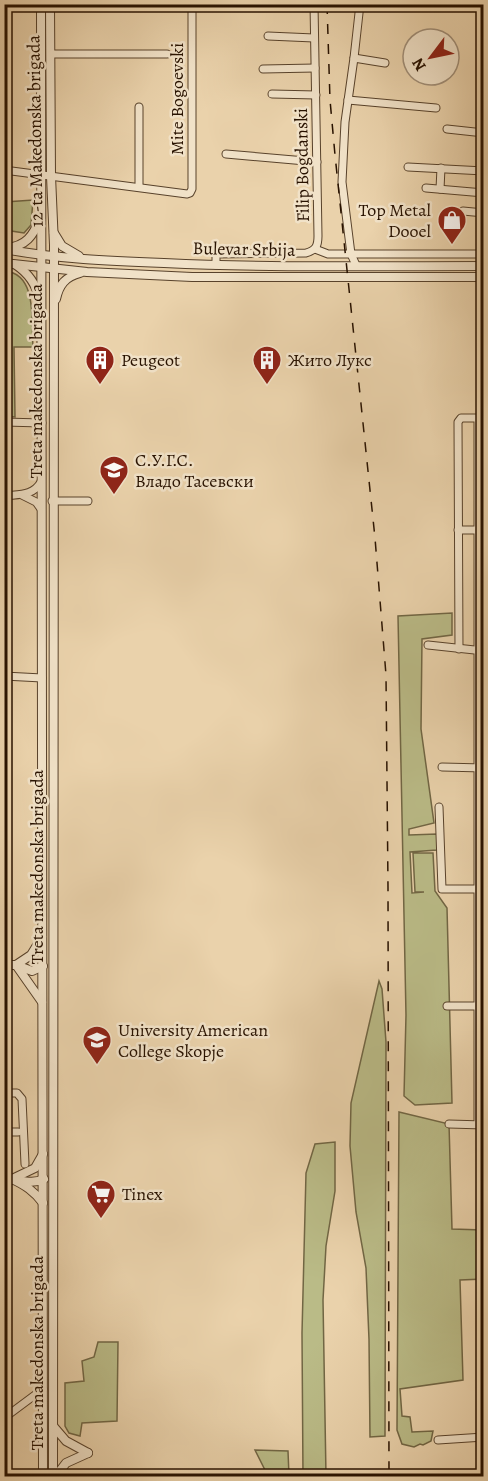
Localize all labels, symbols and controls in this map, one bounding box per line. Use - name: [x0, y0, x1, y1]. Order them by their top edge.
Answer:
- north arrow: [401, 27, 461, 87]
- street label: 12-ta Makedonska brigada: [21, 34, 49, 227]
- street label: Mite Bogoevski: [165, 43, 189, 155]
- text: N: [407, 53, 432, 75]
- street label: Filip Bogdanski: [289, 108, 315, 222]
- place label: Top Metal Dooel: [359, 198, 432, 243]
- shop icon: Top Metal Dooel: [436, 204, 468, 246]
- street label: Bulevar Srbija: [192, 236, 296, 262]
- street label: Treta makedonska brigada: [24, 283, 48, 478]
- building icon: Peugeot: [84, 344, 116, 386]
- building icon: Жито Лукс: [251, 344, 283, 386]
- place label: Peugeot: [121, 348, 180, 372]
- place label: Жито Лукс: [288, 348, 372, 372]
- place label: С.У.Г.С. Владо Тасевски: [135, 448, 254, 493]
- school or university icon: С.У.Г.С. Владо Тасевски: [98, 454, 130, 496]
- street label: Treta makedonska brigada: [25, 769, 49, 964]
- place label: University American College Skopje: [118, 1018, 268, 1063]
- school or university icon: University American College Skopje: [81, 1024, 113, 1066]
- supermarket icon: Tinex: [85, 1178, 117, 1220]
- place label: Tinex: [122, 1182, 163, 1206]
- street label: Treta makedonska brigada: [25, 1255, 49, 1450]

